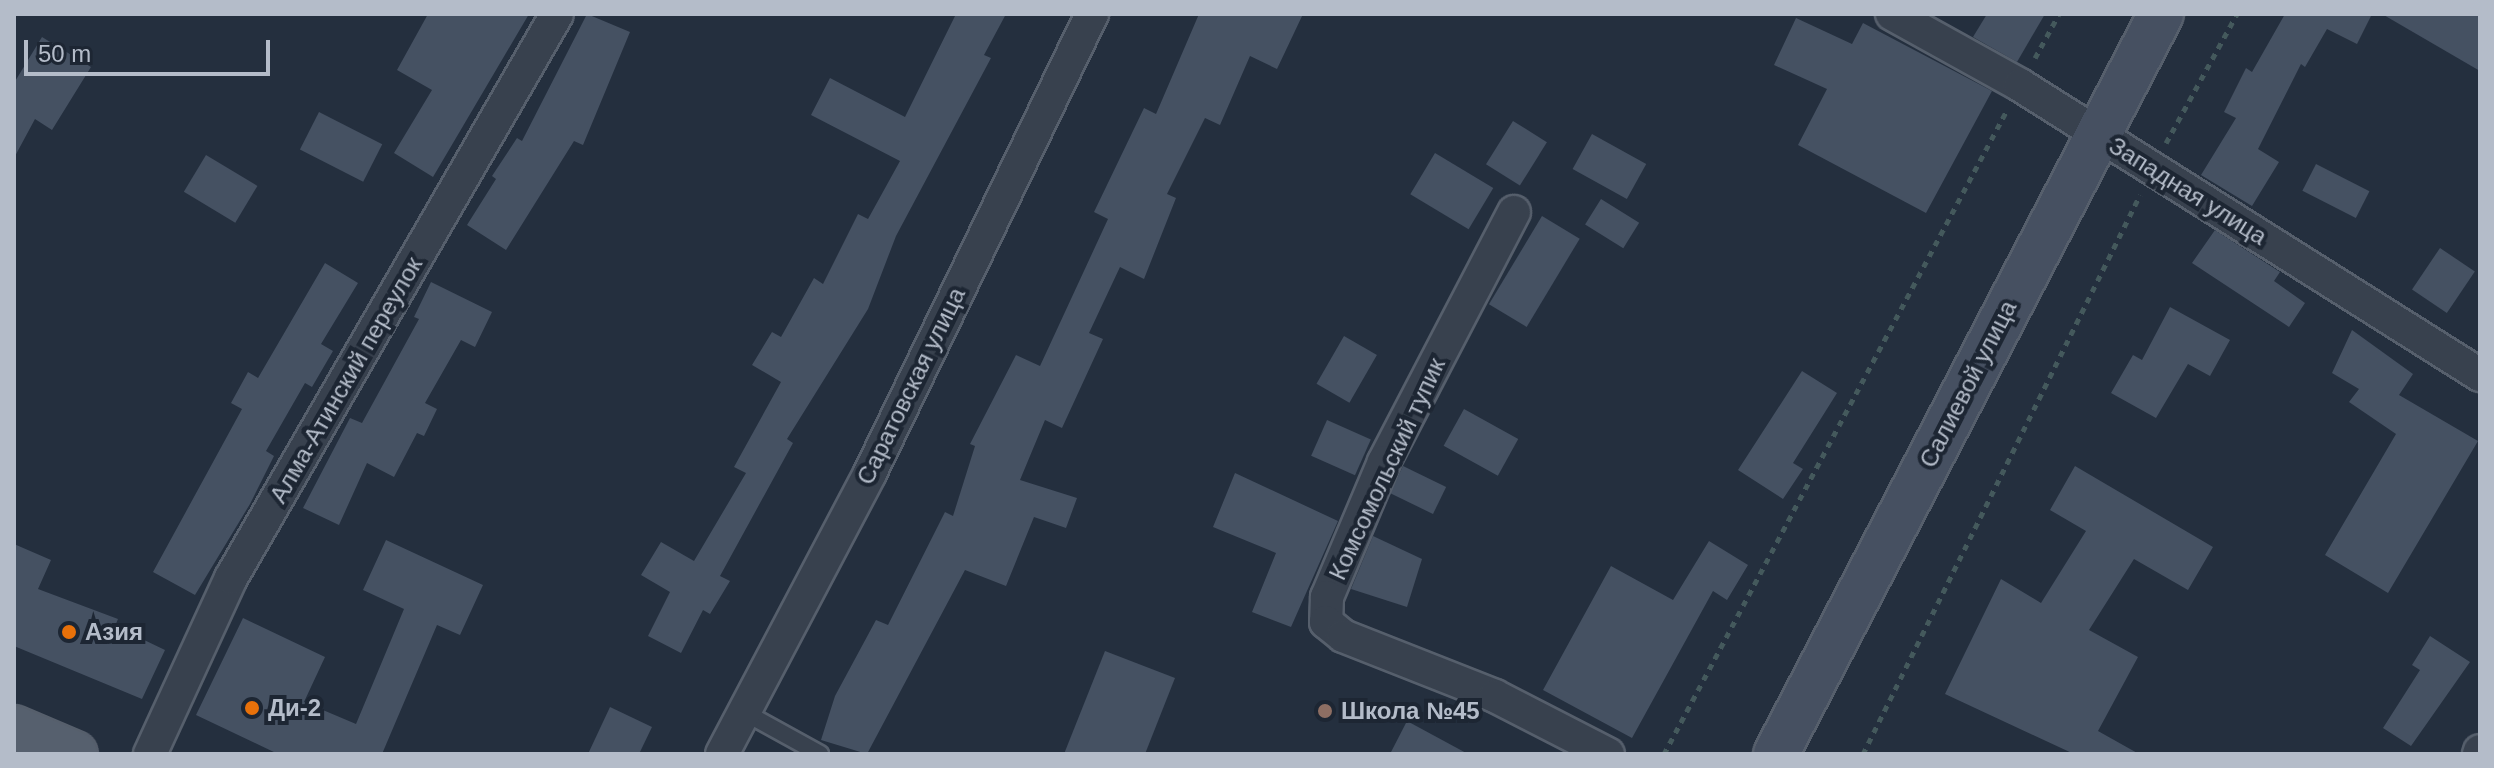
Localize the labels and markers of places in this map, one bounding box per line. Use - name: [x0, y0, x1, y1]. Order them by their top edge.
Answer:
- place label: Азия: [85, 618, 143, 646]
- marker: Азия: [60, 623, 78, 641]
- place label: Ди-2: [268, 694, 321, 722]
- place label: Школа №45: [1341, 697, 1480, 725]
- marker: Ди-2: [243, 699, 261, 717]
- marker: Школа №45: [1316, 702, 1334, 720]

